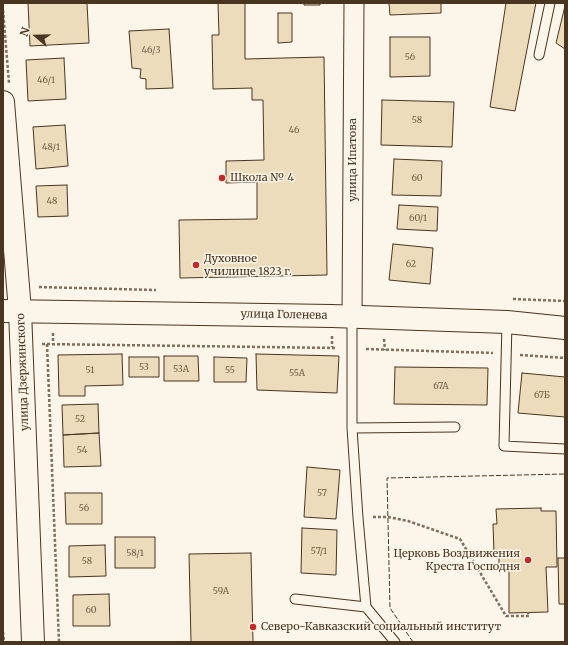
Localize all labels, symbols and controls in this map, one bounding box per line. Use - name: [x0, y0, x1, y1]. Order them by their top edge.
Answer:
- north arrow: [16, 16, 56, 56]
- text: N: [17, 25, 33, 38]
- house number: 46/3: [141, 45, 161, 55]
- house number: 56: [405, 52, 415, 62]
- house number: 46/1: [37, 75, 55, 85]
- house number: 58: [412, 115, 422, 125]
- street label: улица Ипатова: [346, 118, 360, 202]
- house number: 46: [289, 125, 299, 135]
- house number: 48/1: [42, 142, 60, 152]
- place label: Школа № 4: [230, 171, 294, 185]
- marker: Школа № 4: [217, 173, 227, 183]
- house number: 60: [411, 173, 423, 183]
- house number: 48: [47, 196, 57, 206]
- house number: 60/1: [409, 213, 427, 223]
- place label: Духовное училище 1823 г.: [204, 252, 292, 278]
- house number: 62: [406, 259, 416, 269]
- marker: Духовное училище 1823 г.: [191, 260, 201, 270]
- street label: улица Голенева: [240, 308, 328, 322]
- street label: улица Дзержинского: [14, 313, 32, 431]
- house number: 53: [139, 362, 149, 372]
- house number: 53А: [173, 364, 189, 374]
- house number: 51: [86, 365, 94, 375]
- house number: 55: [225, 365, 235, 375]
- house number: 55А: [289, 368, 305, 378]
- house number: 67А: [433, 381, 449, 391]
- house number: 67Б: [534, 390, 550, 400]
- house number: 52: [75, 414, 85, 424]
- house number: 54: [77, 445, 87, 455]
- house number: 57: [317, 488, 327, 498]
- house number: 56: [79, 503, 89, 513]
- house number: 57/1: [311, 546, 327, 556]
- place label: Церковь Воздвижения Креста Господня: [393, 547, 520, 573]
- house number: 58/1: [126, 548, 144, 558]
- marker: Церковь Воздвижения Креста Господня: [523, 555, 533, 565]
- house number: 58: [82, 556, 92, 566]
- house number: 59А: [213, 586, 229, 596]
- house number: 60: [85, 605, 97, 615]
- place label: Северо-Кавказский социальный институт: [261, 620, 501, 634]
- marker: Северо-Кавказский социальный институт: [248, 622, 258, 632]

